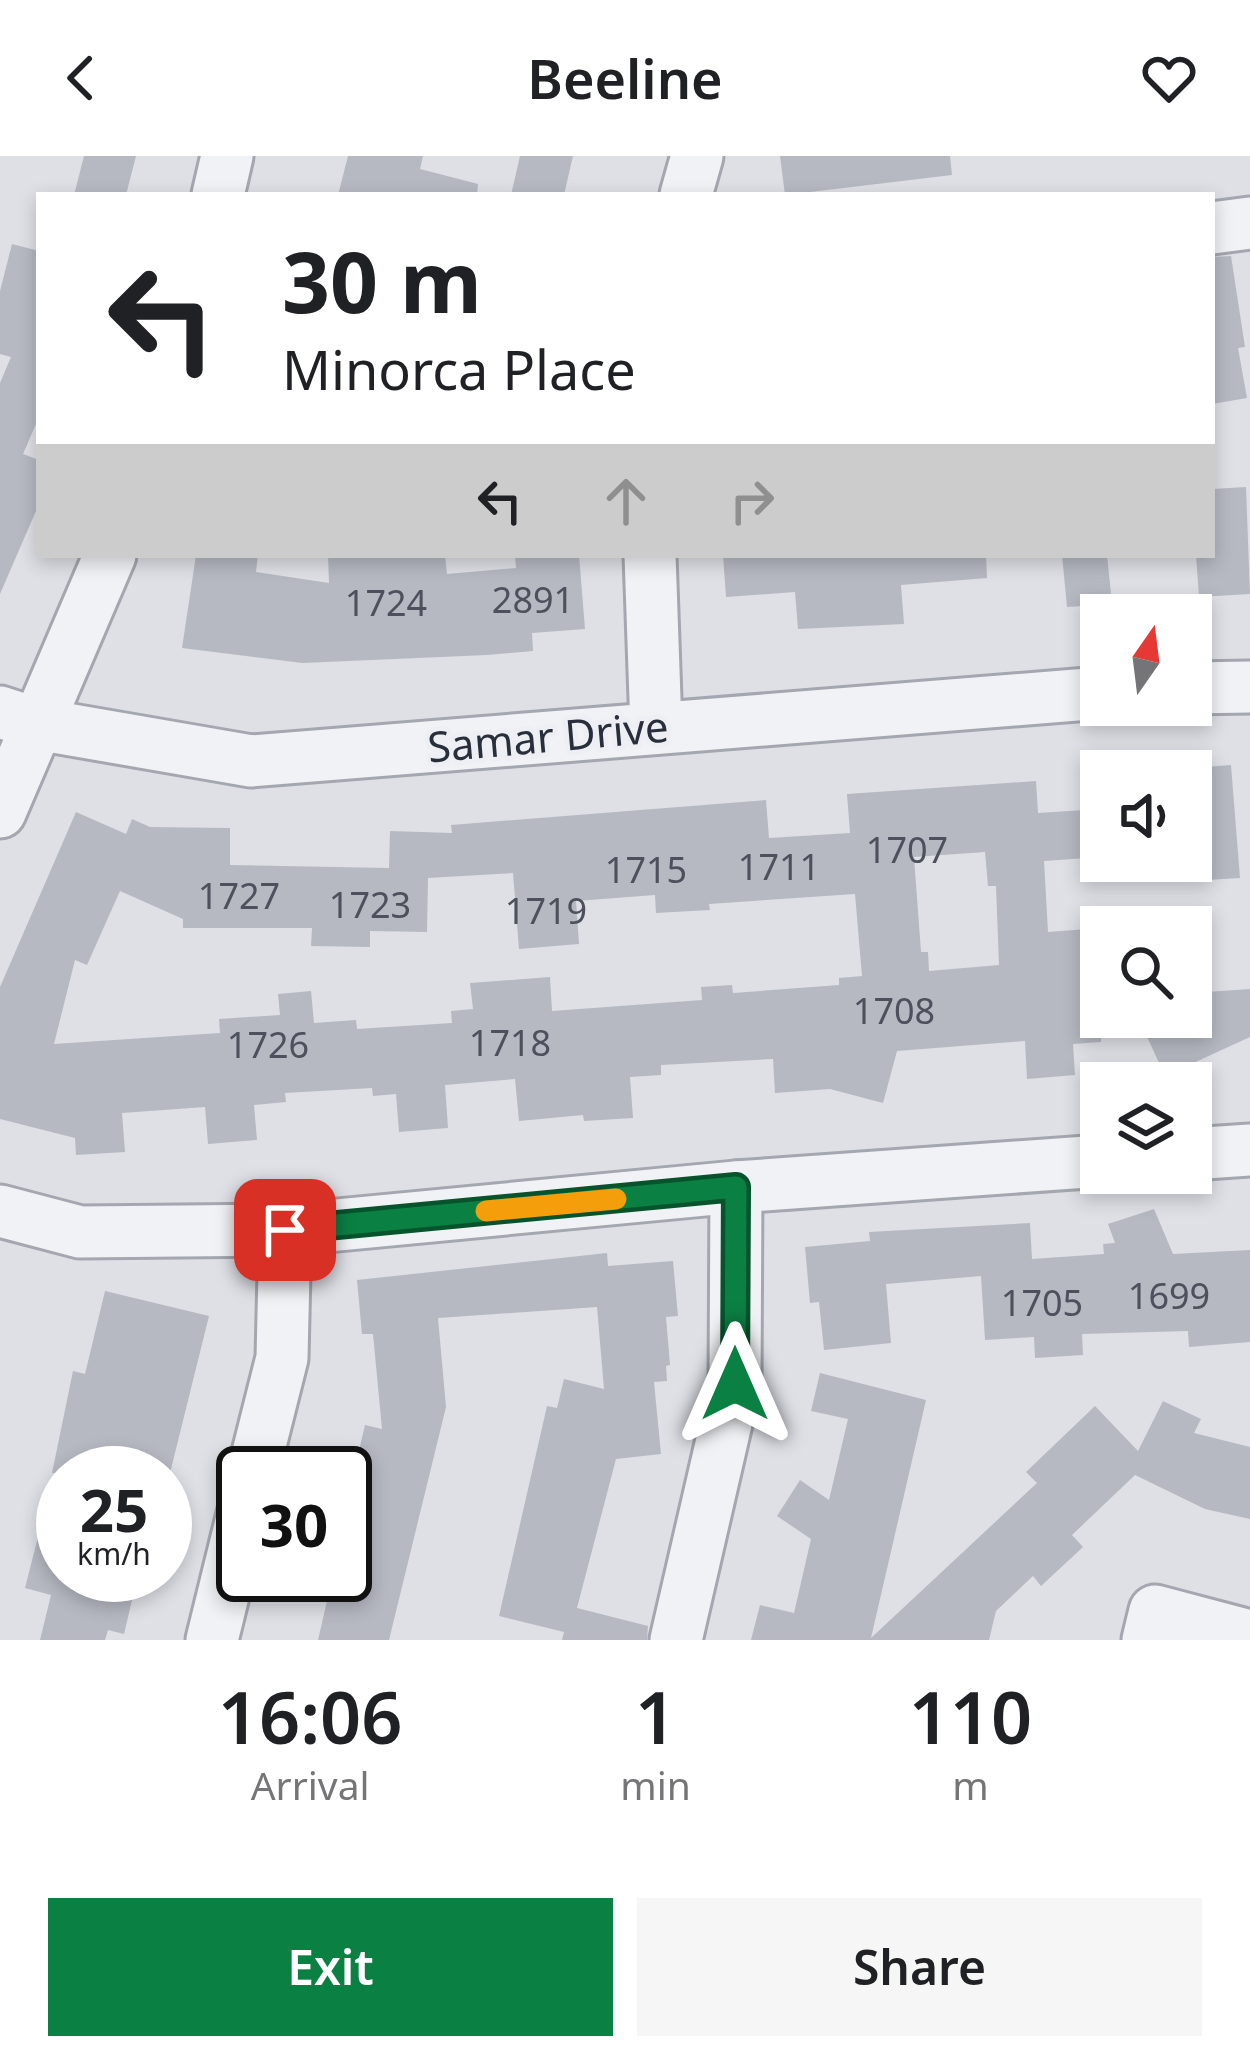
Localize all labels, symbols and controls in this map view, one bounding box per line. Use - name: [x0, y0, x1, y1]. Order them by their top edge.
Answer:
- text: Beeline: [527, 41, 723, 115]
- icon: back: [48, 45, 114, 111]
- icon: heart: [1136, 45, 1202, 111]
- text: 30 m: [282, 223, 482, 338]
- icon: left: [84, 240, 240, 396]
- text: Minorca Place: [282, 332, 636, 406]
- icon: left: [467, 468, 533, 534]
- icon: ahead: [593, 468, 659, 534]
- icon: right: [719, 468, 785, 534]
- house number: 2891: [492, 575, 574, 624]
- house number: 1724: [345, 578, 427, 627]
- north arrow: [1080, 594, 1212, 726]
- map controls: [1080, 594, 1212, 1194]
- street label: Samar Drive: [425, 697, 671, 774]
- button: sound: [1080, 750, 1212, 882]
- house number: 1707: [866, 825, 948, 874]
- house number: 1711: [738, 842, 820, 891]
- house number: 1715: [605, 845, 687, 894]
- house number: 1727: [198, 871, 280, 920]
- house number: 1723: [329, 880, 411, 929]
- house number: 1719: [505, 886, 587, 935]
- button: search: [1080, 906, 1212, 1038]
- house number: 1708: [853, 986, 935, 1035]
- house number: 1718: [469, 1018, 551, 1067]
- house number: 1726: [227, 1020, 309, 1069]
- button: layers: [1080, 1062, 1212, 1194]
- pin: [234, 1179, 336, 1281]
- icon: arrive: [252, 1197, 318, 1263]
- house number: 1699: [1128, 1271, 1210, 1320]
- house number: 1705: [1001, 1278, 1083, 1327]
- position arrow: [672, 1321, 798, 1447]
- speed limit sign: 30: [216, 1446, 372, 1602]
- text: 25: [80, 1468, 148, 1550]
- text: km/h: [77, 1533, 151, 1574]
- text: 16:06: [218, 1667, 402, 1765]
- text: 1: [635, 1667, 676, 1765]
- text: 110: [909, 1667, 1032, 1765]
- text: Arrival: [251, 1758, 370, 1811]
- text: min: [620, 1758, 691, 1811]
- text: m: [952, 1758, 989, 1811]
- button: Exit: [48, 1898, 613, 2036]
- button: Share: [637, 1898, 1202, 2036]

